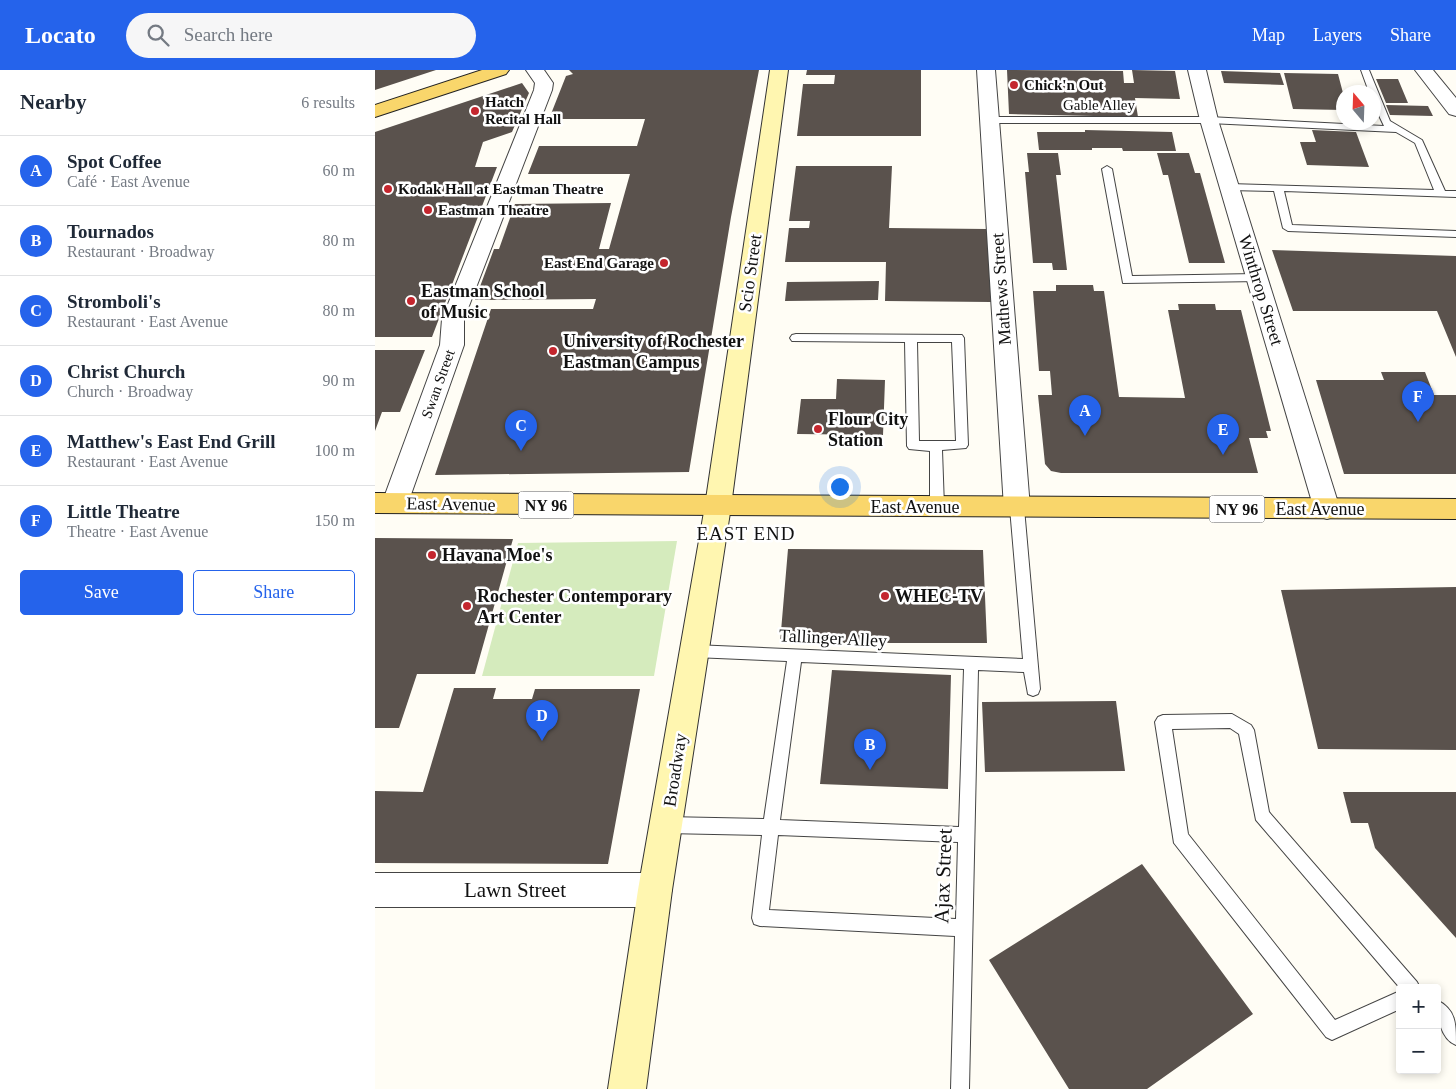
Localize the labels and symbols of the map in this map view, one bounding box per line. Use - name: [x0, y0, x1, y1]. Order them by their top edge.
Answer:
- place label: Chick'n Out: [1024, 77, 1104, 93]
- marker: Chick'n Out: [1008, 79, 1020, 91]
- north arrow: [1336, 85, 1381, 130]
- place label: Hatch Recital Hall: [485, 94, 561, 127]
- street label: Gable Alley: [1063, 97, 1136, 113]
- marker: Hatch Recital Hall: [469, 105, 481, 117]
- place label: Kodak Hall at Eastman Theatre: [398, 181, 604, 197]
- marker: Kodak Hall at Eastman Theatre: [382, 183, 394, 195]
- place label: Eastman Theatre: [438, 202, 549, 218]
- marker: Eastman Theatre: [422, 204, 434, 216]
- street label: Mathews Street: [987, 232, 1015, 346]
- street label: Winthrop Street: [1235, 232, 1287, 348]
- street label: Scio Street: [735, 233, 765, 313]
- place label: East End Garage: [544, 255, 654, 271]
- marker: East End Garage: [658, 257, 670, 269]
- place label: Eastman School of Music: [421, 281, 545, 322]
- marker: Eastman School of Music: [405, 295, 417, 307]
- place label: University of Rochester Eastman Campus: [563, 331, 744, 372]
- marker: University of Rochester Eastman Campus: [547, 345, 559, 357]
- street label: Swan Street: [418, 347, 458, 421]
- pin: F: [1402, 381, 1434, 422]
- pin: A: [1069, 395, 1101, 436]
- place label: Flour City Station: [828, 409, 908, 450]
- pin: C: [505, 410, 537, 451]
- pin: E: [1207, 414, 1239, 455]
- marker: Flour City Station: [812, 423, 824, 435]
- your location: [827, 474, 853, 500]
- road number: NY 96: [519, 492, 573, 518]
- street label: East Avenue: [406, 493, 496, 515]
- road number: NY 96: [1209, 496, 1265, 522]
- street label: East Avenue: [870, 497, 960, 517]
- street label: East Avenue: [1275, 499, 1365, 519]
- district label: EAST END: [697, 523, 795, 544]
- place label: Havana Moe's: [442, 545, 553, 565]
- marker: Havana Moe's: [426, 549, 438, 561]
- place label: Rochester Contemporary Art Center: [477, 586, 672, 627]
- place label: WHEC-TV: [895, 586, 983, 606]
- marker: WHEC-TV: [879, 590, 891, 602]
- marker: Rochester Contemporary Art Center: [461, 600, 473, 612]
- street label: Tallinger Alley: [778, 625, 888, 651]
- pin: D: [526, 700, 558, 741]
- pin: B: [854, 729, 886, 770]
- street label: Broadway: [659, 732, 691, 808]
- street label: Ajax Street: [929, 828, 957, 924]
- street label: Lawn Street: [464, 878, 566, 902]

